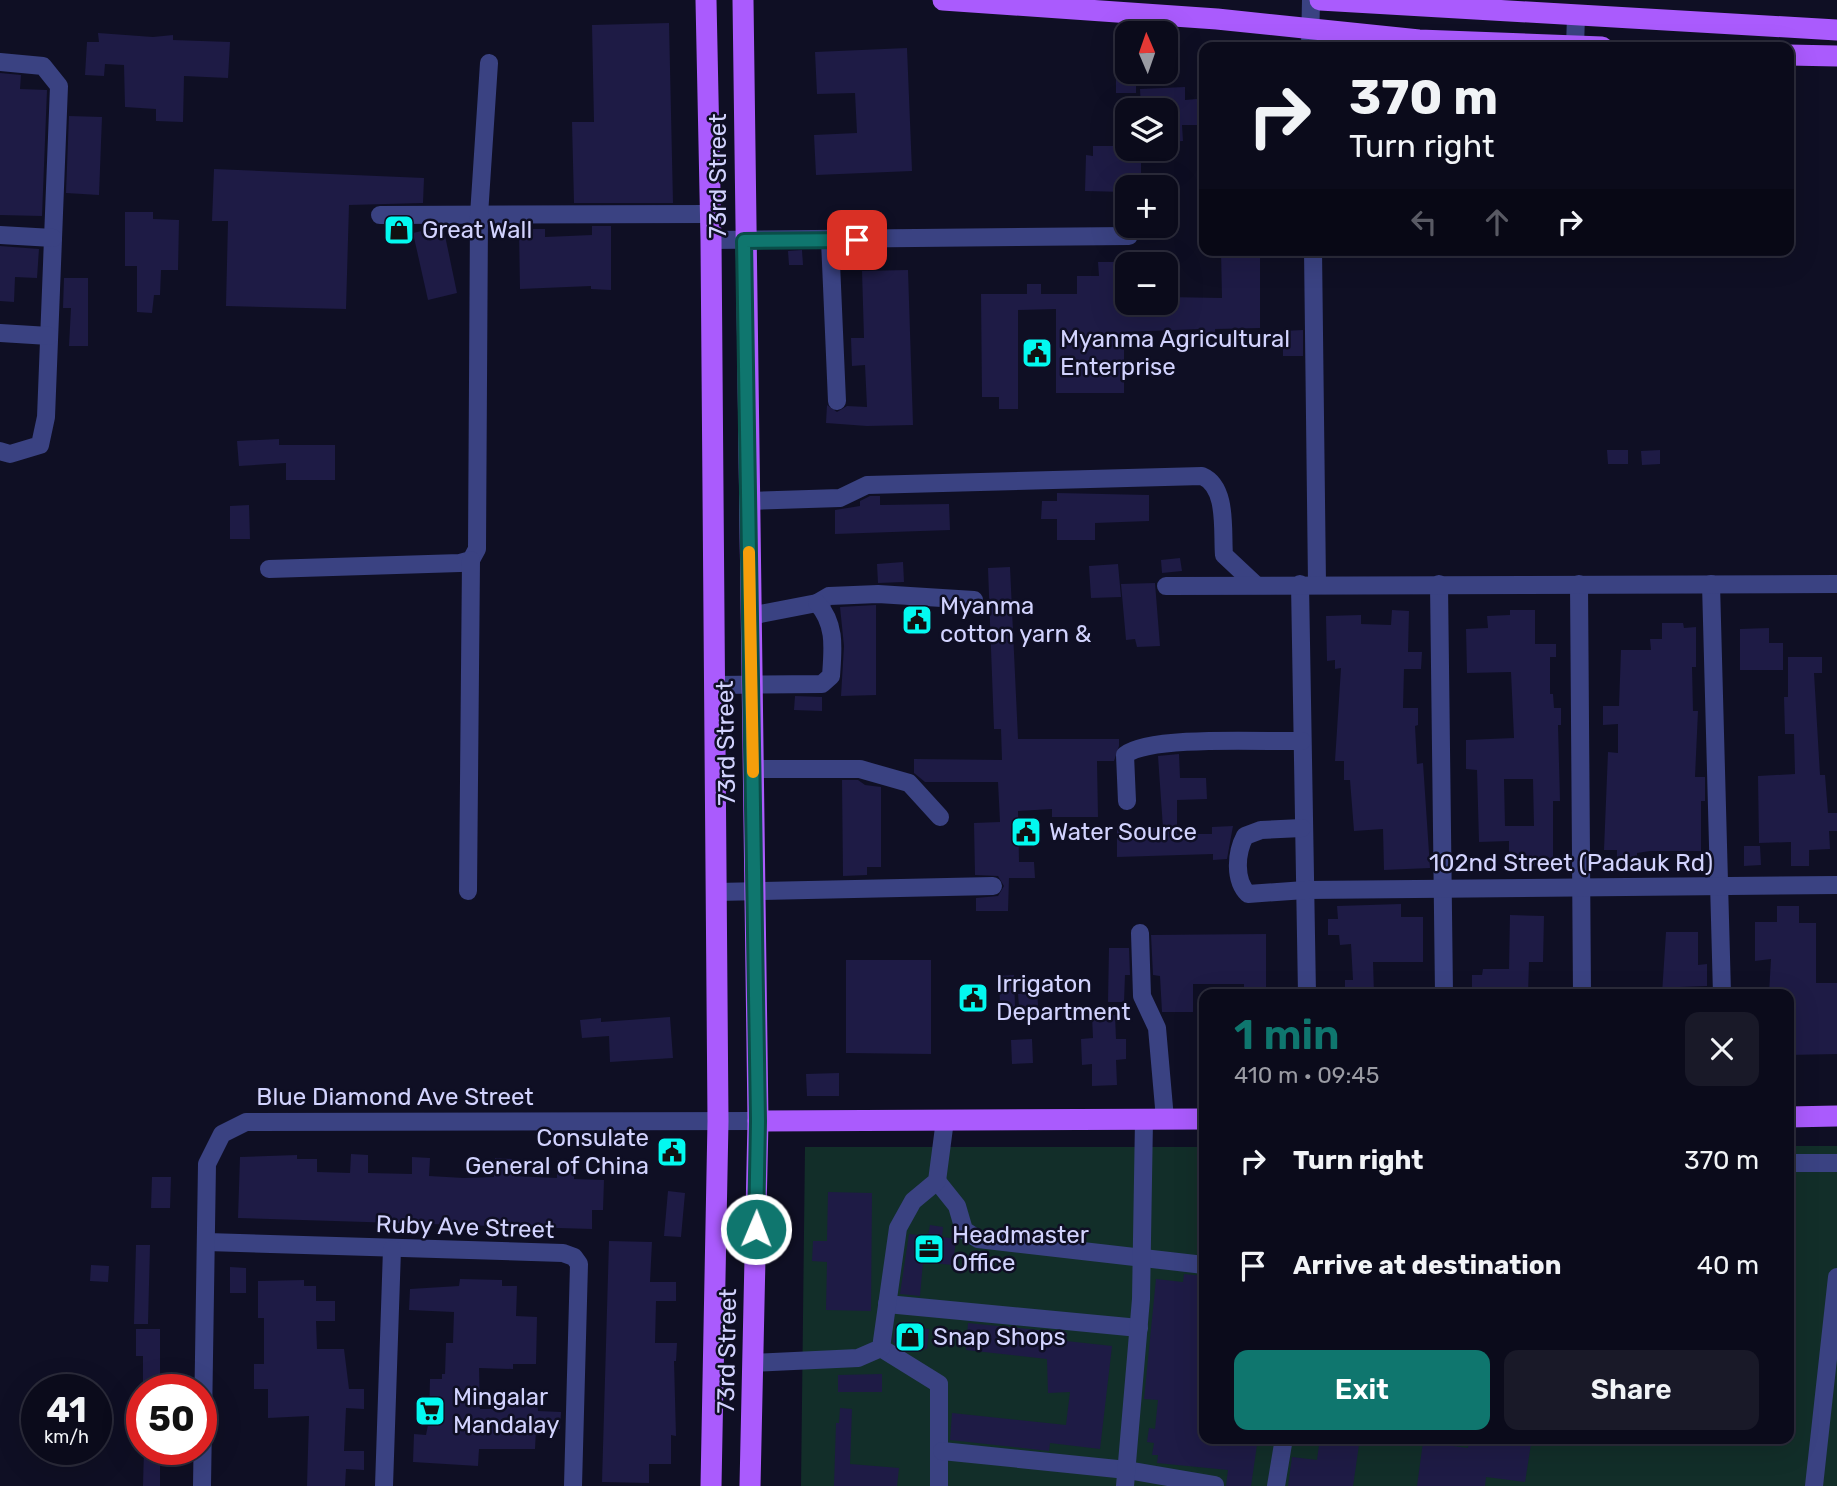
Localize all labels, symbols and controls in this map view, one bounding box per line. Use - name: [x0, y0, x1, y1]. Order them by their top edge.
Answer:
- north arrow: [1115, 21, 1178, 84]
- map controls: [1115, 21, 1178, 315]
- text: 370 m: [1349, 68, 1498, 126]
- icon: right: [1234, 70, 1325, 161]
- button: layers: [1115, 98, 1178, 161]
- street label: 73rd Street: [704, 113, 732, 239]
- text: Turn right: [1349, 127, 1494, 165]
- button: +: [1115, 175, 1178, 238]
- icon: left: [1405, 203, 1443, 241]
- icon: ahead: [1478, 203, 1516, 241]
- icon: right: [1551, 203, 1589, 241]
- pin: [827, 210, 887, 270]
- shop icon: Great Wall: [382, 213, 416, 247]
- place label: Great Wall: [422, 216, 532, 244]
- icon: arrive: [838, 221, 876, 259]
- button: −: [1115, 252, 1178, 315]
- place label: Myanma Agricultural Enterprise: [1060, 325, 1290, 381]
- public building icon: Myanma Agricultural Enterprise: [1020, 336, 1054, 370]
- place label: Myanma cotton yarn &: [940, 592, 1092, 648]
- public building icon: Myanma cotton yarn &: [900, 603, 934, 637]
- street label: 73rd Street: [711, 680, 741, 806]
- public building icon: Water Source: [1009, 815, 1043, 849]
- place label: Water Source: [1049, 818, 1197, 846]
- street label: 102nd Street (Padauk Rd): [1429, 849, 1713, 877]
- place label: Irrigaton Department: [996, 970, 1131, 1026]
- public building icon: Irrigaton Department: [956, 981, 990, 1015]
- text: 1 min: [1234, 1010, 1340, 1060]
- button: close: [1685, 1012, 1759, 1086]
- text: 410 m · 09:45: [1234, 1061, 1379, 1089]
- street label: Blue Diamond Ave Street: [256, 1083, 534, 1111]
- place label: Consulate General of China: [465, 1124, 649, 1180]
- public building icon: Consulate General of China: [655, 1135, 689, 1169]
- icon: right: [1234, 1142, 1272, 1180]
- text: Turn right: [1293, 1145, 1423, 1176]
- text: 370 m: [1684, 1145, 1759, 1176]
- position arrow: [719, 1192, 793, 1266]
- street label: Ruby Ave Street: [375, 1210, 555, 1244]
- place label: Headmaster Office: [952, 1221, 1089, 1277]
- office icon: Headmaster Office: [912, 1232, 946, 1266]
- icon: arrive: [1234, 1247, 1272, 1285]
- text: Arrive at destination: [1293, 1250, 1561, 1281]
- text: 40 m: [1697, 1250, 1759, 1281]
- street label: 73rd Street: [712, 1288, 742, 1414]
- shop icon: Snap Shops: [893, 1320, 927, 1354]
- place label: Snap Shops: [933, 1323, 1066, 1351]
- button: Exit: [1234, 1350, 1490, 1430]
- button: Share: [1504, 1350, 1759, 1430]
- speed limit sign: 50: [126, 1374, 217, 1465]
- place label: Mingalar Mandalay: [453, 1383, 559, 1439]
- text: 41: [46, 1389, 87, 1431]
- supermarket icon: Mingalar Mandalay: [413, 1394, 447, 1428]
- text: km/h: [44, 1426, 89, 1448]

